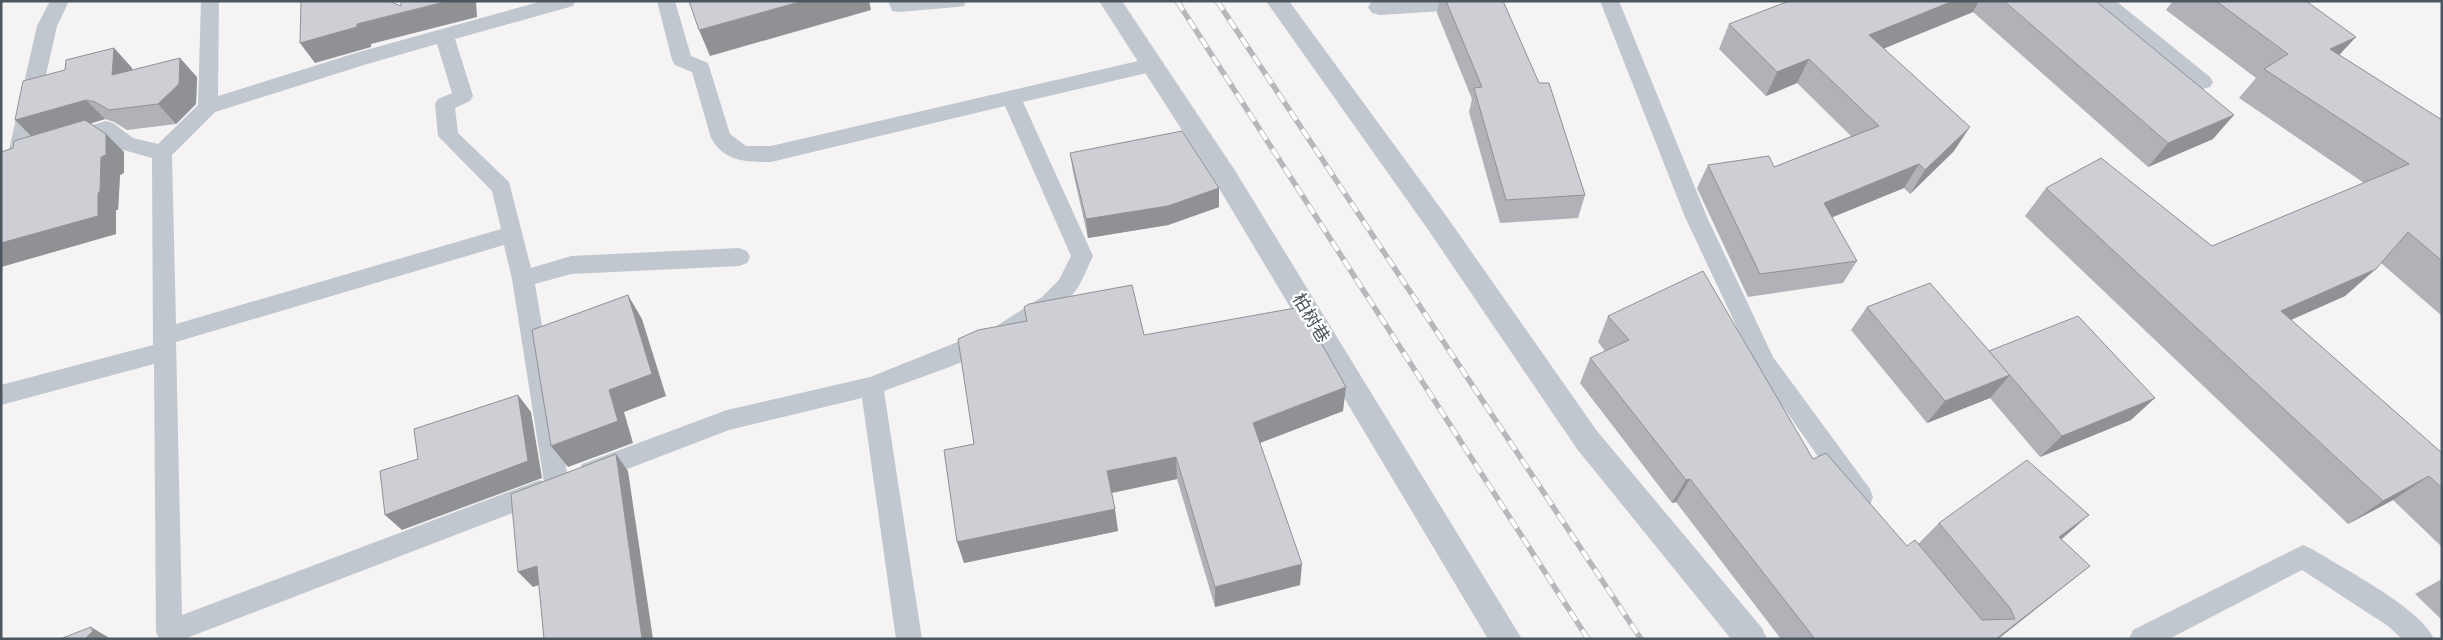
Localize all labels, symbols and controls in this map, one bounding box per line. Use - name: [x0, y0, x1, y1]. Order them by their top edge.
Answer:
- street label: 柏树巷: [1287, 289, 1335, 347]

